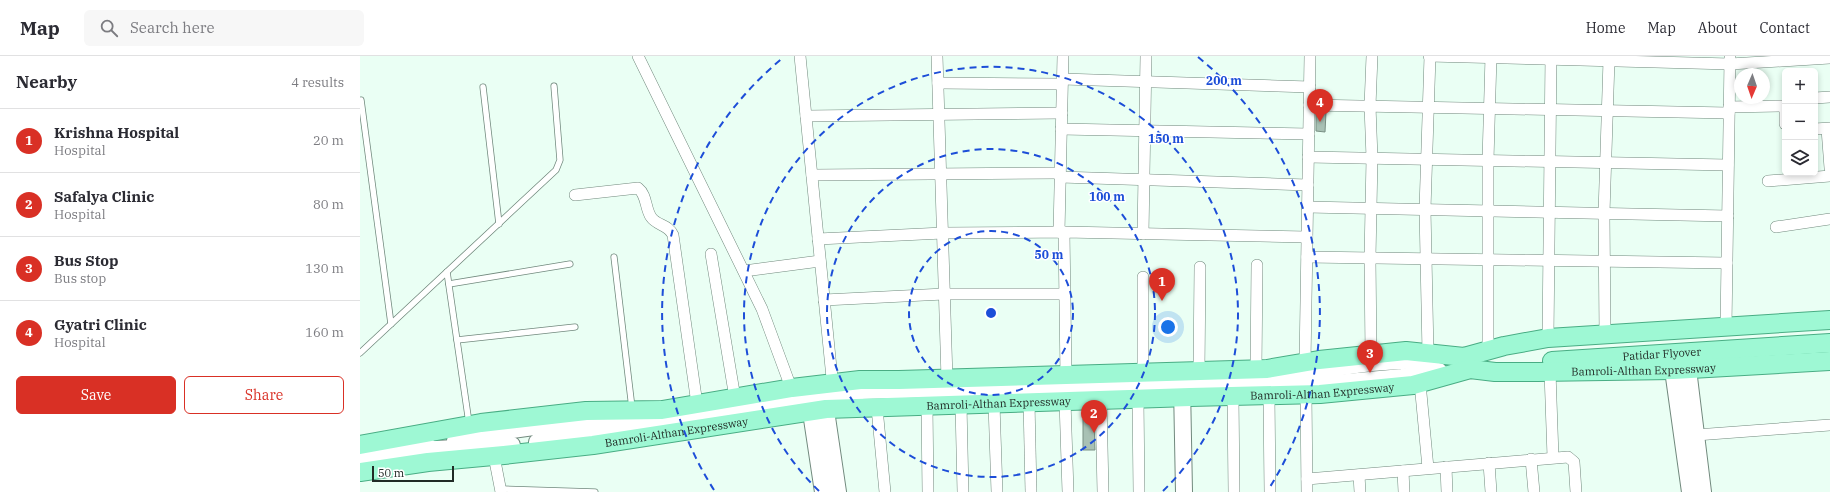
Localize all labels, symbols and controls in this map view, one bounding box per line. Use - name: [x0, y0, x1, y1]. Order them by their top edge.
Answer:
- search box: [84, 10, 364, 46]
- text: Map: [20, 16, 60, 40]
- icon: search: [98, 17, 120, 39]
- text: Search here: [130, 18, 214, 37]
- text: Home: [1586, 19, 1625, 37]
- text: Map: [1647, 19, 1676, 37]
- text: About: [1698, 19, 1737, 37]
- text: Contact: [1759, 19, 1810, 37]
- north arrow: [1734, 68, 1770, 104]
- map controls: [1782, 68, 1818, 176]
- button: +: [1782, 68, 1818, 104]
- text: Nearby: [16, 71, 77, 93]
- text: 200 m: [1206, 73, 1242, 88]
- text: 4 results: [291, 74, 344, 91]
- pin: 4: [1307, 89, 1333, 122]
- button: −: [1782, 104, 1818, 140]
- text: Krishna Hospital: [54, 123, 179, 142]
- text: 150 m: [1148, 131, 1184, 146]
- text: 1: [25, 132, 33, 149]
- text: 20 m: [313, 132, 344, 149]
- button: layers: [1782, 140, 1818, 176]
- text: Hospital: [54, 142, 106, 159]
- text: Safalya Clinic: [54, 187, 154, 206]
- text: 100 m: [1089, 189, 1125, 204]
- text: 2: [25, 196, 33, 213]
- text: 80 m: [313, 196, 344, 213]
- text: Hospital: [54, 206, 106, 223]
- text: 50 m: [1035, 247, 1064, 262]
- text: Bus Stop: [54, 251, 118, 270]
- text: 3: [25, 260, 33, 277]
- text: 130 m: [305, 260, 344, 277]
- pin: 1: [1149, 268, 1175, 301]
- text: Bus stop: [54, 270, 106, 287]
- centre of rings: [984, 306, 998, 320]
- text: Gyatri Clinic: [54, 315, 147, 334]
- your location: [1158, 317, 1178, 337]
- text: 4: [25, 324, 33, 341]
- text: 160 m: [305, 324, 344, 341]
- text: Hospital: [54, 334, 106, 351]
- pin: 3: [1357, 340, 1383, 373]
- street label: Patidar Flyover: [1622, 344, 1702, 363]
- street label: Bamroli-Althan Expressway: [1571, 361, 1716, 379]
- button: Save: [16, 376, 176, 414]
- button: Share: [184, 376, 344, 414]
- street label: Bamroli-Althan Expressway: [1250, 380, 1395, 403]
- street label: Bamroli-Althan Expressway: [926, 394, 1071, 413]
- pin: 2: [1081, 400, 1107, 433]
- street label: Bamroli-Althan Expressway: [604, 414, 749, 450]
- scale bar: [372, 464, 454, 483]
- text: 50 m: [378, 466, 404, 480]

